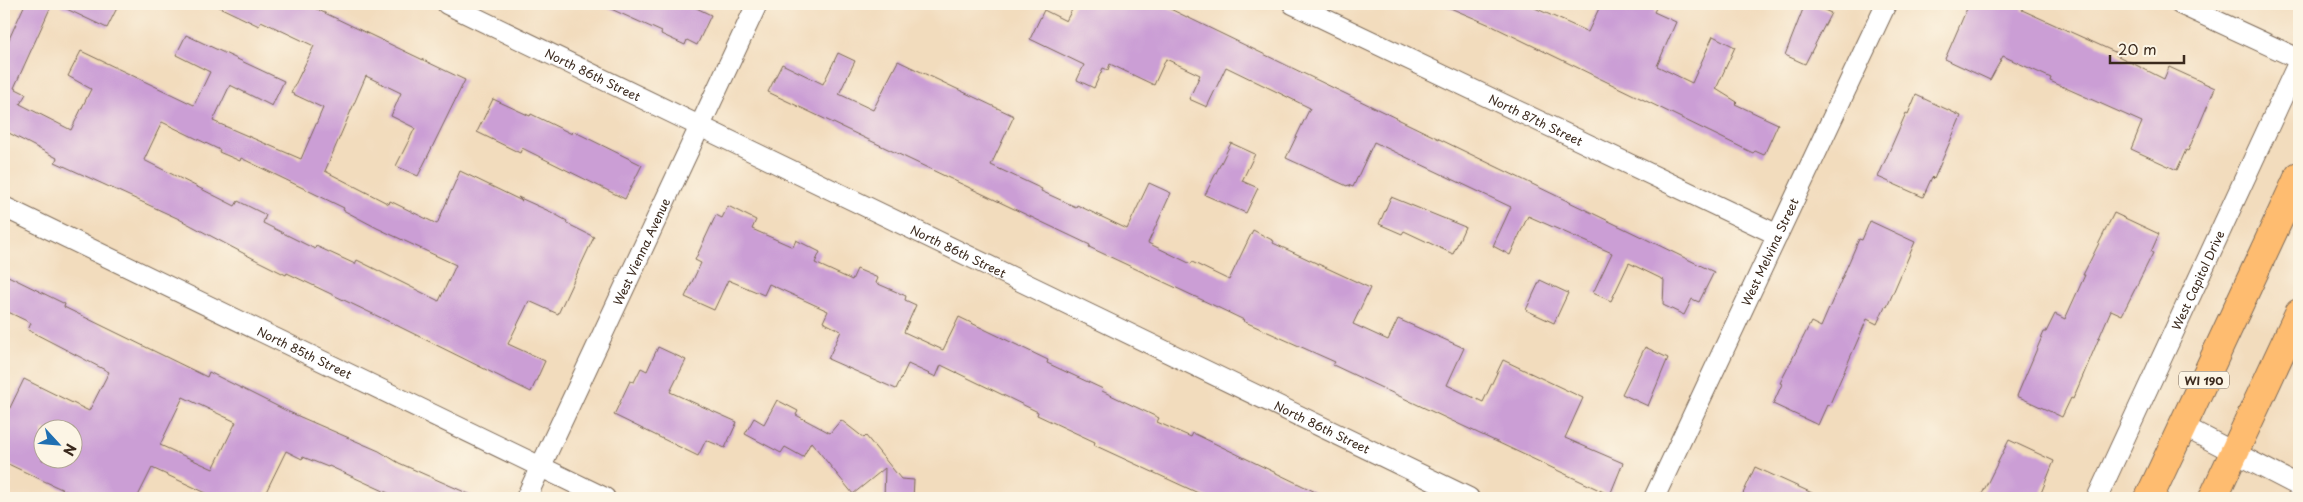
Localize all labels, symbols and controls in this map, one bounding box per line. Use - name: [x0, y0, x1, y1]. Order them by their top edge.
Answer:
- scale bar: [2110, 32, 2184, 64]
- text: 20 m: [2118, 37, 2157, 60]
- street label: North 86th Street: [542, 44, 644, 105]
- street label: North 87th Street: [1486, 89, 1586, 150]
- street label: West Vienna Avenue: [608, 195, 674, 308]
- street label: West Melvina Street: [1737, 195, 1803, 309]
- street label: North 86th Street: [908, 220, 1009, 282]
- street label: West Capitol Drive: [2167, 227, 2229, 333]
- street label: North 85th Street: [254, 322, 355, 383]
- road number: WI 190: [2179, 372, 2229, 388]
- street label: North 86th Street: [1271, 396, 1373, 458]
- north arrow: [32, 420, 82, 470]
- text: N: [58, 440, 82, 460]

